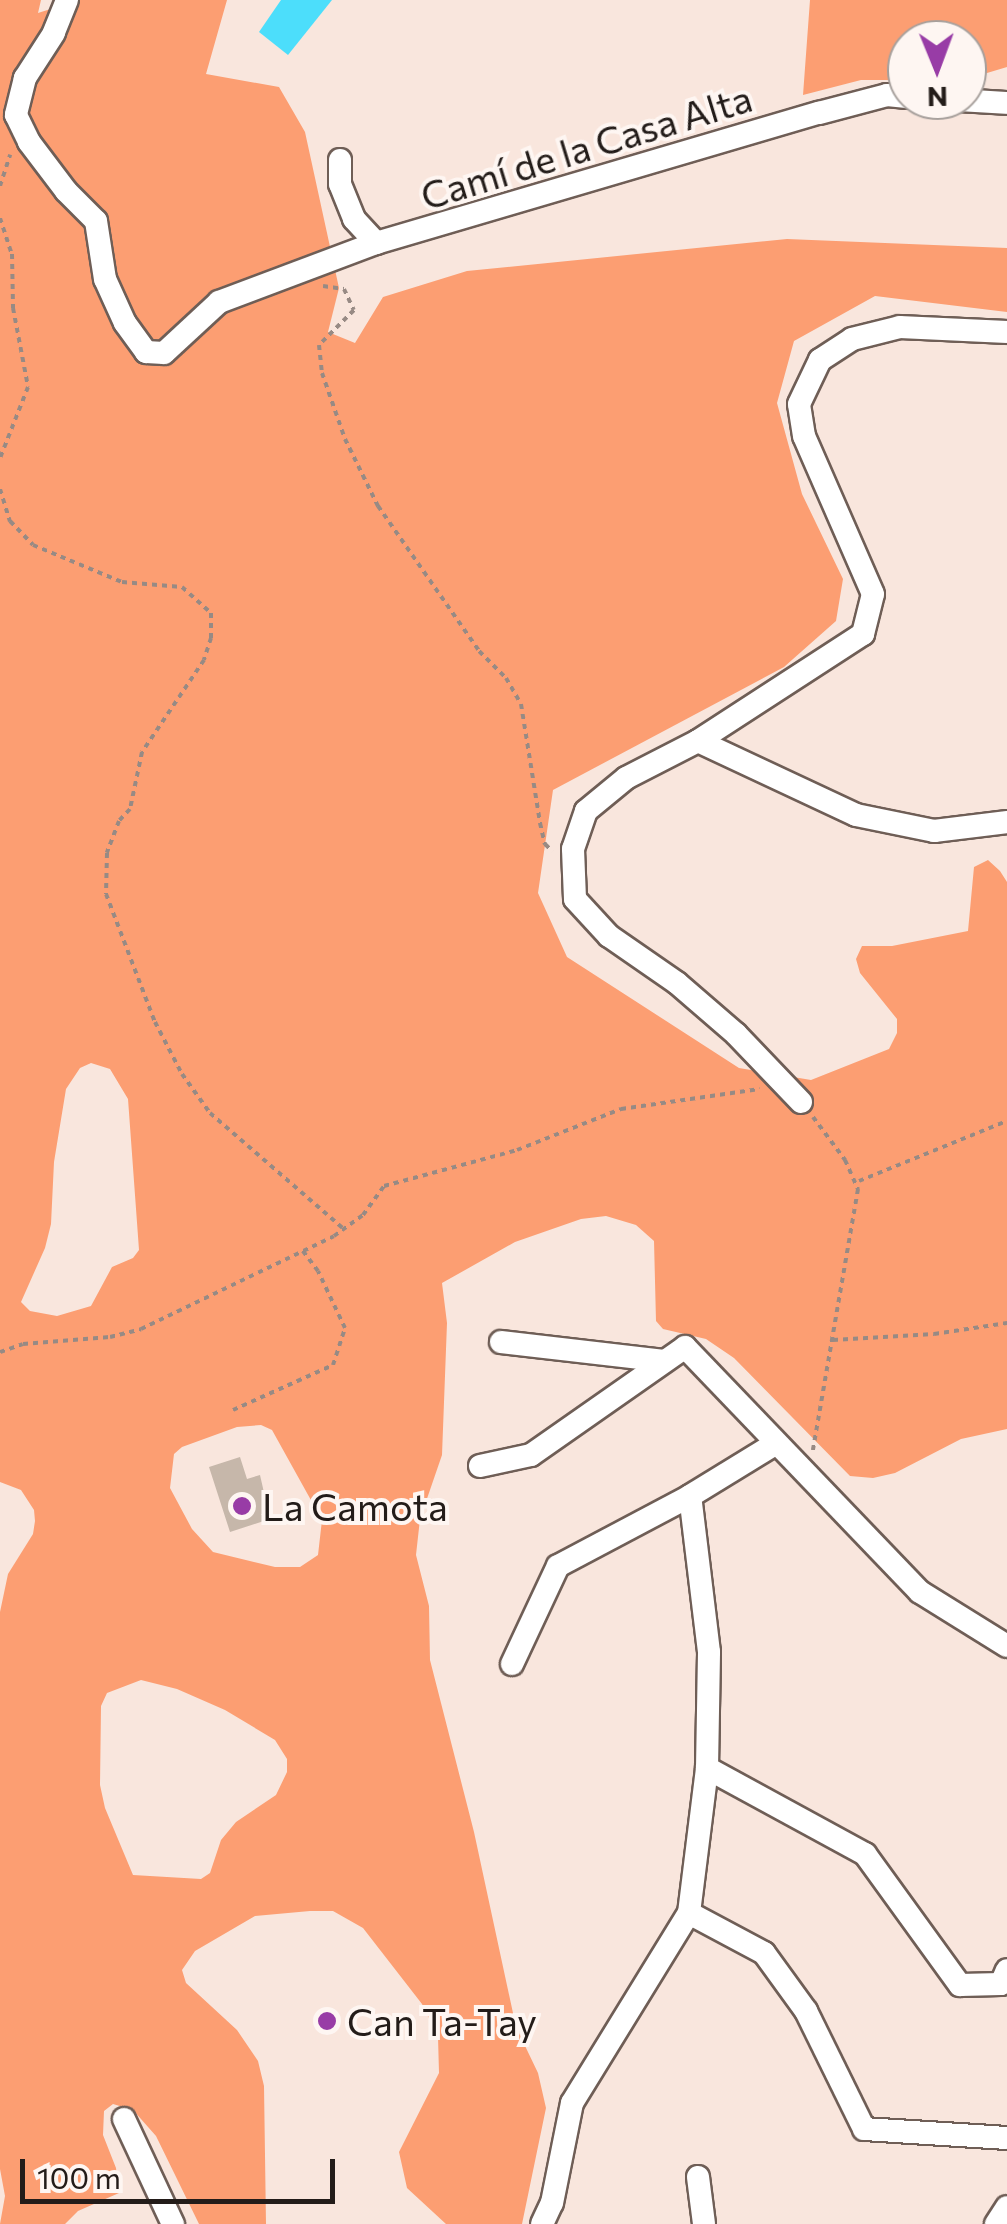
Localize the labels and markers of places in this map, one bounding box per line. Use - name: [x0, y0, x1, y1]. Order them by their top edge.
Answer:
- place label: La Camota: [262, 1483, 448, 1529]
- marker: La Camota: [231, 1495, 253, 1517]
- place label: Can Ta-Tay: [347, 1998, 537, 2044]
- marker: Can Ta-Tay: [316, 2010, 338, 2032]

